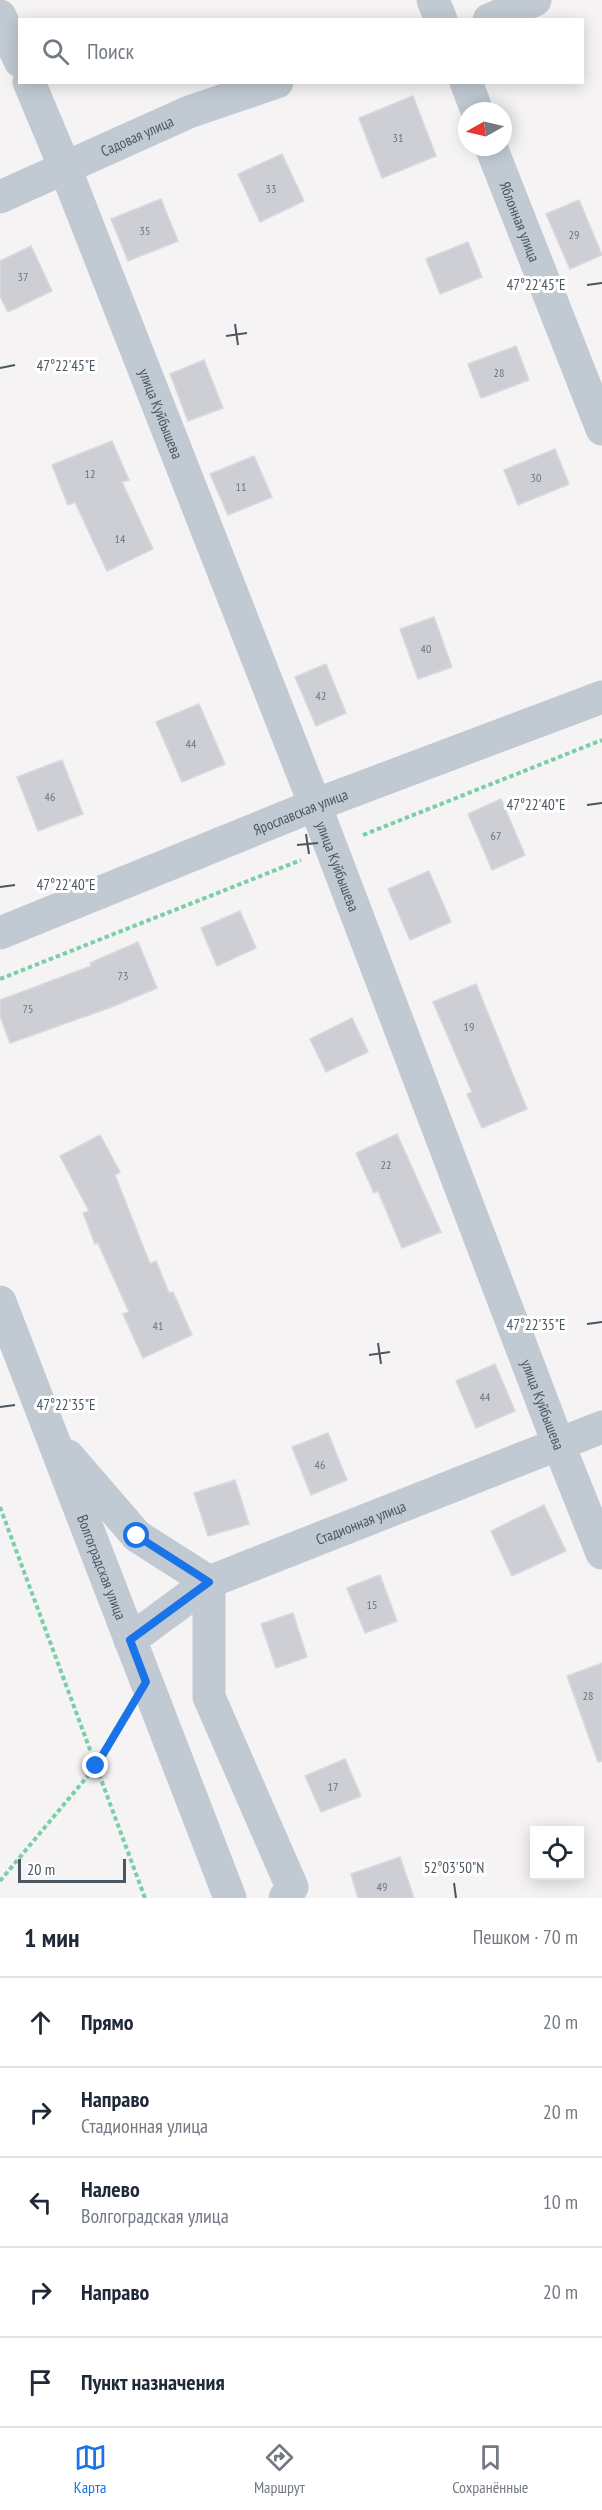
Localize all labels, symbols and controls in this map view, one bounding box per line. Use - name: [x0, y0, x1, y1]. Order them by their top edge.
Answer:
- search box: [18, 18, 584, 84]
- icon: search: [39, 35, 72, 68]
- text: Поиск: [87, 37, 134, 65]
- north arrow: [458, 102, 512, 156]
- street label: Садовая улица: [97, 111, 176, 160]
- house number: 31: [393, 130, 403, 145]
- street label: Яблонная улица: [496, 179, 545, 264]
- house number: 33: [266, 181, 276, 196]
- house number: 35: [140, 223, 150, 238]
- house number: 29: [569, 227, 579, 242]
- house number: 37: [18, 269, 28, 284]
- text: 47°22'45"E: [506, 275, 566, 294]
- text: 47°22'45"E: [36, 356, 96, 375]
- house number: 28: [494, 365, 504, 380]
- street label: улица Куйбышева: [135, 366, 188, 461]
- house number: 12: [85, 466, 95, 481]
- house number: 30: [531, 470, 541, 485]
- house number: 11: [236, 479, 246, 494]
- house number: 14: [115, 531, 126, 546]
- house number: 40: [421, 641, 431, 656]
- house number: 42: [316, 688, 326, 703]
- house number: 44: [186, 736, 197, 751]
- street label: Ярославская улица: [250, 784, 350, 839]
- house number: 46: [45, 789, 55, 804]
- text: 47°22'40"E: [506, 795, 566, 814]
- street label: улица Куйбышева: [312, 818, 364, 914]
- house number: 67: [491, 828, 501, 843]
- text: 47°22'40"E: [36, 875, 96, 894]
- house number: 73: [118, 968, 128, 983]
- house number: 75: [23, 1001, 33, 1016]
- house number: 19: [464, 1019, 474, 1034]
- house number: 22: [381, 1157, 391, 1172]
- text: 47°22'35"E: [506, 1315, 566, 1334]
- house number: 41: [153, 1318, 163, 1333]
- street label: улица Куйбышева: [517, 1357, 569, 1452]
- house number: 44: [480, 1389, 491, 1404]
- text: 47°22'35"E: [36, 1395, 96, 1414]
- house number: 46: [315, 1457, 325, 1472]
- street label: Стадионная улица: [313, 1496, 408, 1549]
- street label: Волгоградская улица: [73, 1512, 131, 1622]
- route start: [123, 1522, 149, 1548]
- house number: 15: [367, 1597, 377, 1612]
- house number: 28: [583, 1688, 593, 1703]
- route end: [82, 1752, 108, 1778]
- house number: 17: [328, 1779, 338, 1794]
- map controls: [530, 1826, 584, 1880]
- button: locate: [530, 1826, 584, 1880]
- scale bar: [18, 1856, 126, 1884]
- text: 52°03'50"N: [424, 1858, 484, 1877]
- text: 20 m: [27, 1859, 55, 1879]
- house number: 49: [377, 1879, 387, 1894]
- text: 1 мин: [24, 1921, 79, 1954]
- text: Пешком · 70 m: [473, 1924, 578, 1950]
- icon: ahead: [24, 2006, 57, 2039]
- text: Прямо: [81, 2008, 134, 2036]
- text: 20 m: [543, 2009, 578, 2035]
- text: Направо: [81, 2085, 149, 2113]
- icon: right: [24, 2096, 57, 2129]
- text: 20 m: [543, 2099, 578, 2125]
- text: Стадионная улица: [81, 2113, 208, 2139]
- text: Налево: [81, 2175, 140, 2203]
- icon: left: [24, 2186, 57, 2219]
- text: 10 m: [543, 2189, 578, 2215]
- text: Волгоградская улица: [81, 2203, 229, 2229]
- icon: right: [24, 2276, 57, 2309]
- text: Направо: [81, 2278, 149, 2306]
- text: 20 m: [543, 2279, 578, 2305]
- icon: arrive: [24, 2366, 57, 2399]
- text: Пункт назначения: [81, 2368, 225, 2396]
- tab: Карта: [74, 2441, 107, 2497]
- tab: Маршрут: [254, 2441, 305, 2497]
- tab: Сохранённые: [452, 2441, 528, 2497]

